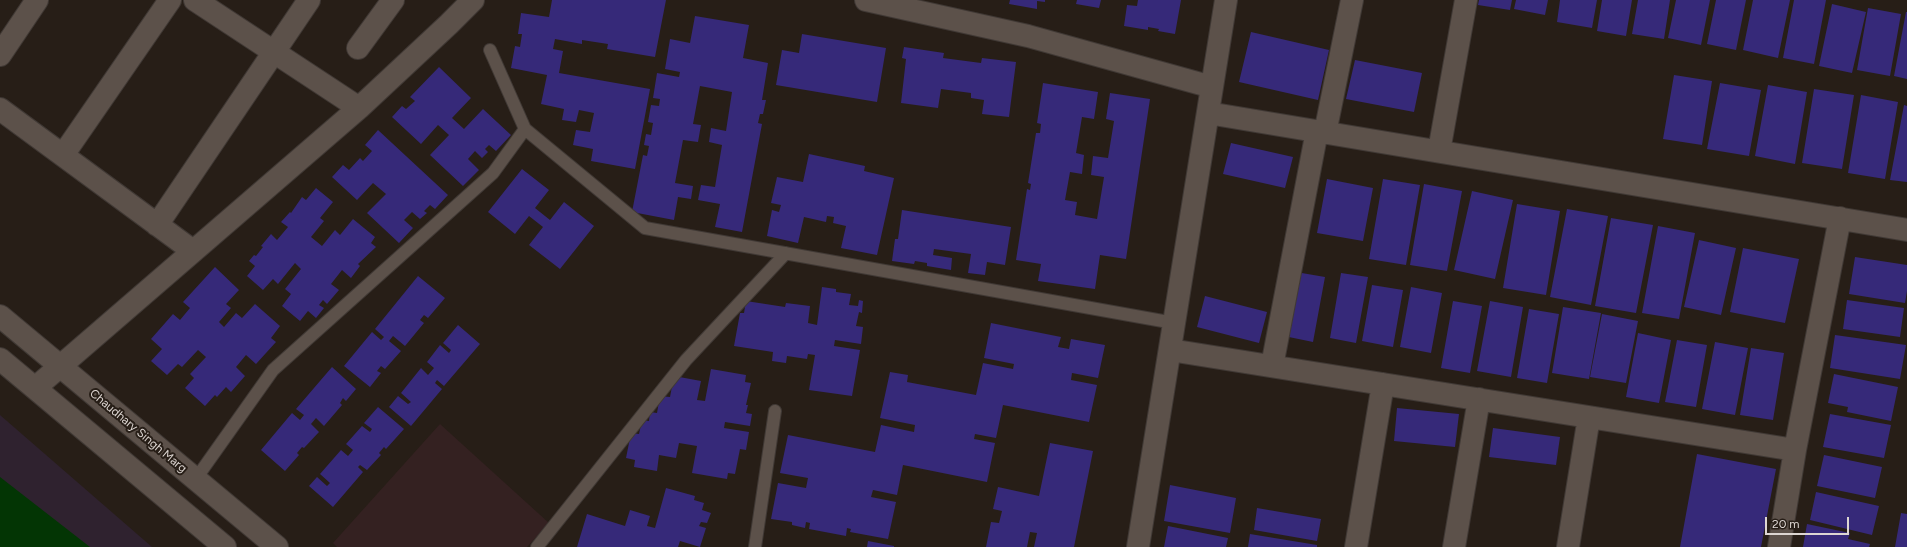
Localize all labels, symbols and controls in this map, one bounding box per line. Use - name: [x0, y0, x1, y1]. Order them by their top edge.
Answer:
- street label: Chaudhary Singh Marg: [87, 386, 189, 476]
- scale bar: [1767, 509, 1851, 535]
- text: 20 m: [1772, 517, 1800, 531]

